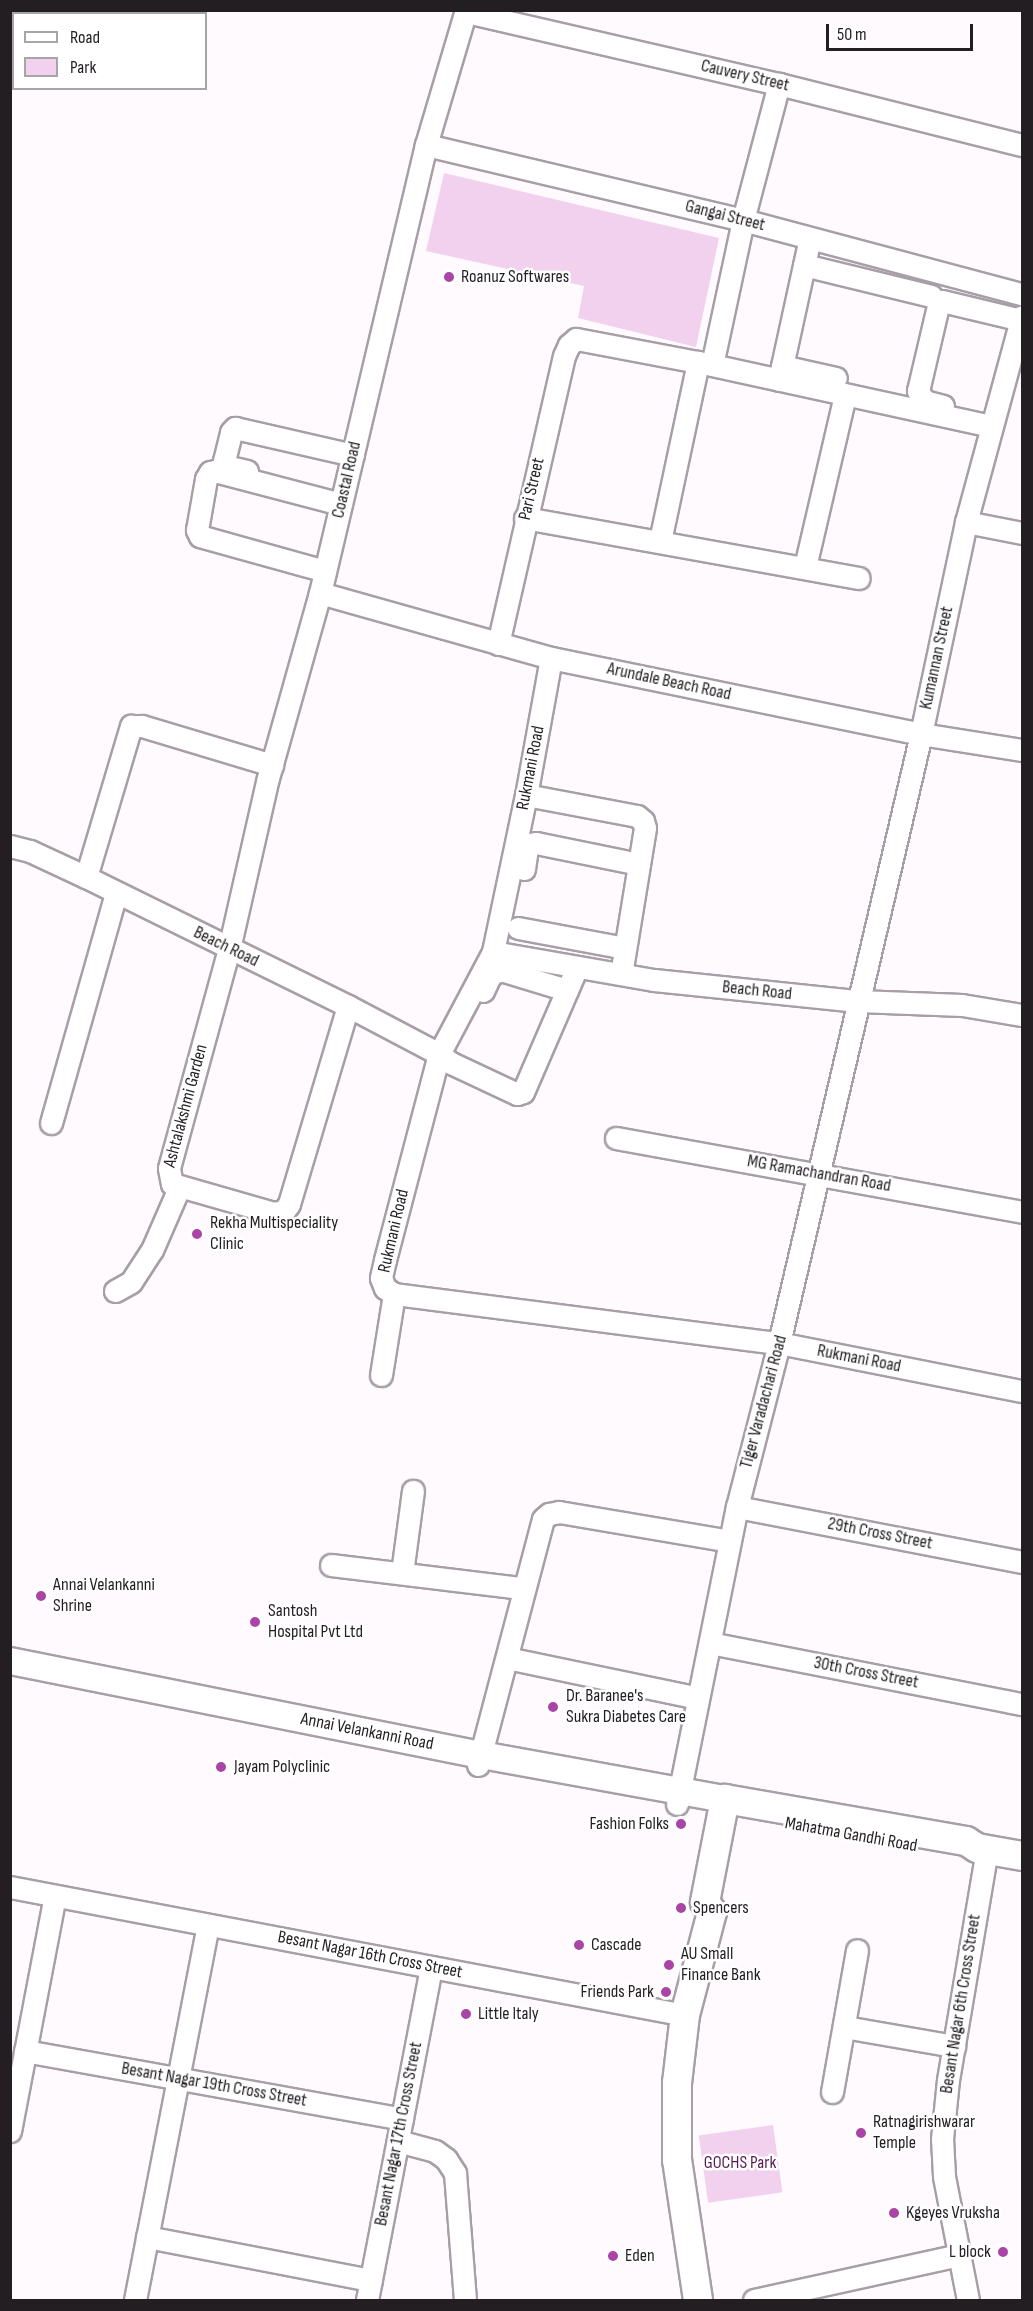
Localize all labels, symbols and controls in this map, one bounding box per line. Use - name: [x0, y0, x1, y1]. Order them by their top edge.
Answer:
- legend: [12, 12, 207, 90]
- scale bar: [829, 12, 976, 50]
- text: 50 m: [837, 24, 867, 45]
- text: Road: [70, 27, 100, 48]
- street label: Cauvery Street: [699, 55, 791, 97]
- text: Park: [70, 57, 96, 78]
- street label: Gangai Street: [683, 196, 767, 236]
- place label: Roanuz Softwares: [461, 266, 569, 288]
- marker: Roanuz Softwares: [442, 270, 456, 284]
- street label: Coastal Road: [328, 440, 366, 520]
- street label: Pari Street: [514, 456, 550, 522]
- street label: Kumannan Street: [916, 604, 958, 712]
- street label: Arundale Beach Road: [605, 658, 733, 706]
- street label: Rukmani Road: [512, 724, 550, 812]
- street label: Beach Road: [190, 922, 262, 972]
- street label: Beach Road: [721, 977, 793, 1005]
- street label: Ashtalakshmi Garden: [159, 1042, 213, 1170]
- street label: MG Ramachandran Road: [745, 1151, 893, 1197]
- street label: Rukmani Road: [374, 1187, 414, 1275]
- place label: Rekha Multispeciality Clinic: [210, 1213, 338, 1256]
- marker: Rekha Multispeciality Clinic: [188, 1225, 206, 1243]
- street label: Tiger Varadachari Road: [736, 1333, 792, 1471]
- street label: Rukmani Road: [815, 1340, 903, 1378]
- street label: 29th Cross Street: [826, 1513, 934, 1555]
- place label: Annai Velankanni Shrine: [53, 1575, 155, 1618]
- marker: Annai Velankanni Shrine: [34, 1589, 48, 1603]
- place label: Santosh Hospital Pvt Ltd: [268, 1601, 363, 1644]
- marker: Santosh Hospital Pvt Ltd: [246, 1613, 264, 1631]
- street label: 30th Cross Street: [812, 1652, 920, 1694]
- place label: Dr. Baranee's Sukra Diabetes Care: [566, 1686, 686, 1728]
- marker: Dr. Baranee's Sukra Diabetes Care: [544, 1698, 562, 1716]
- street label: Annai Velankanni Road: [299, 1709, 435, 1755]
- place label: Jayam Polyclinic: [234, 1756, 330, 1778]
- marker: Jayam Polyclinic: [212, 1758, 230, 1776]
- place label: Fashion Folks: [590, 1813, 669, 1835]
- street label: Mahatma Gandhi Road: [783, 1813, 919, 1857]
- marker: Fashion Folks: [674, 1817, 688, 1831]
- place label: Spencers: [693, 1897, 749, 1919]
- marker: Spencers: [674, 1901, 688, 1915]
- street label: Besant Nagar 6th Cross Street: [936, 1913, 986, 2095]
- street label: Besant Nagar 16th Cross Street: [276, 1927, 464, 1983]
- place label: Cascade: [591, 1934, 641, 1956]
- marker: Cascade: [572, 1938, 586, 1952]
- place label: AU Small Finance Bank: [681, 1944, 761, 1986]
- marker: AU Small Finance Bank: [662, 1958, 676, 1972]
- place label: Friends Park: [581, 1981, 654, 2003]
- marker: Friends Park: [659, 1985, 673, 1999]
- place label: Little Italy: [478, 2003, 539, 2025]
- marker: Little Italy: [459, 2007, 473, 2021]
- street label: Besant Nagar 17th Cross Street: [371, 2040, 427, 2228]
- street label: Besant Nagar 19th Cross Street: [120, 2058, 308, 2112]
- place label: Ratnagirishwarar Temple: [873, 2112, 975, 2154]
- marker: Ratnagirishwarar Temple: [854, 2126, 868, 2140]
- park label: GOCHS Park: [704, 2152, 776, 2174]
- place label: Kgeyes Vruksha: [906, 2202, 1000, 2224]
- marker: Kgeyes Vruksha: [887, 2206, 901, 2220]
- place label: L block: [949, 2241, 991, 2263]
- place label: Eden: [625, 2245, 655, 2267]
- marker: L block: [996, 2245, 1010, 2259]
- marker: Eden: [606, 2249, 620, 2263]

